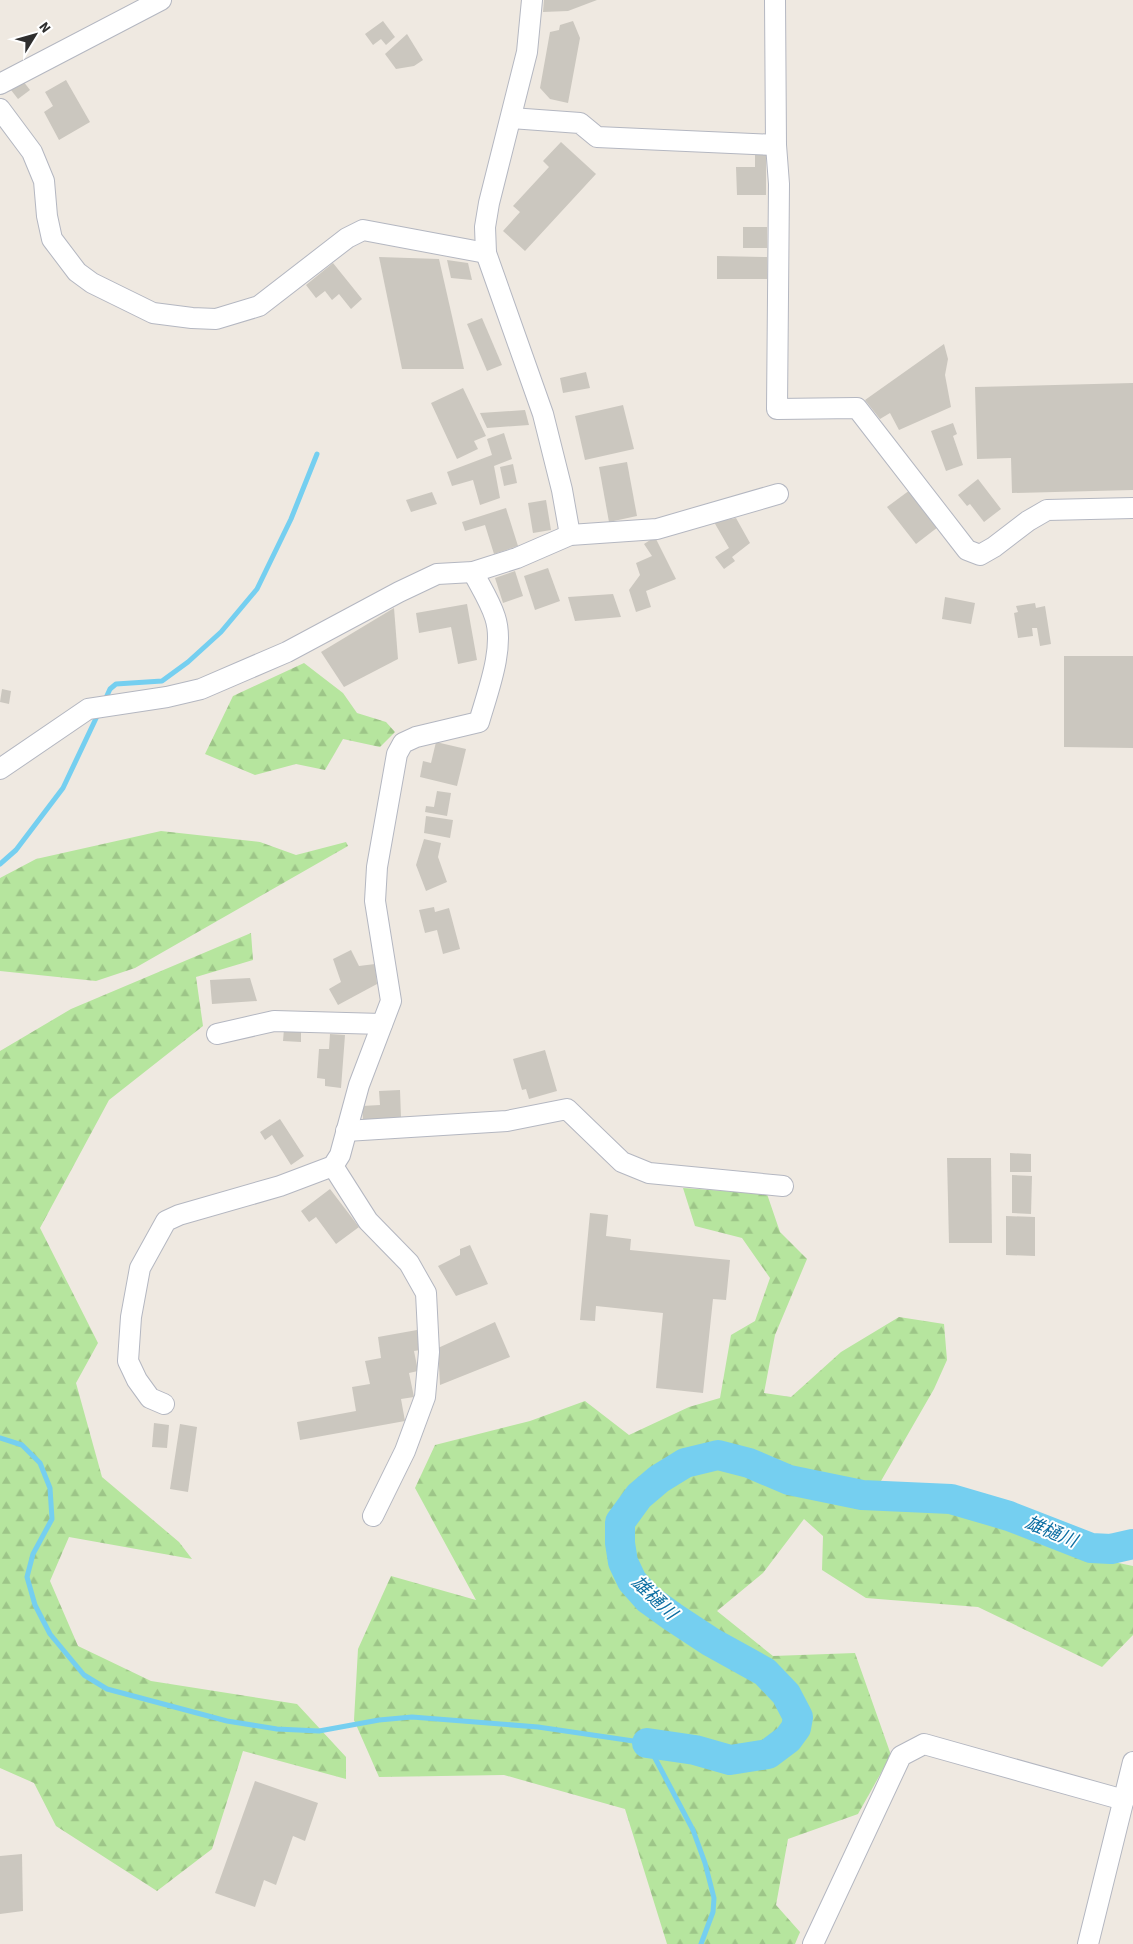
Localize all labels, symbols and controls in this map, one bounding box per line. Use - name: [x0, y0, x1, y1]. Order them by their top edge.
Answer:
- north arrow: [10, 10, 60, 60]
- text: N: [34, 18, 55, 38]
- water label: 雄樋川: [1021, 1510, 1083, 1554]
- water label: 雄樋川: [626, 1570, 684, 1627]

